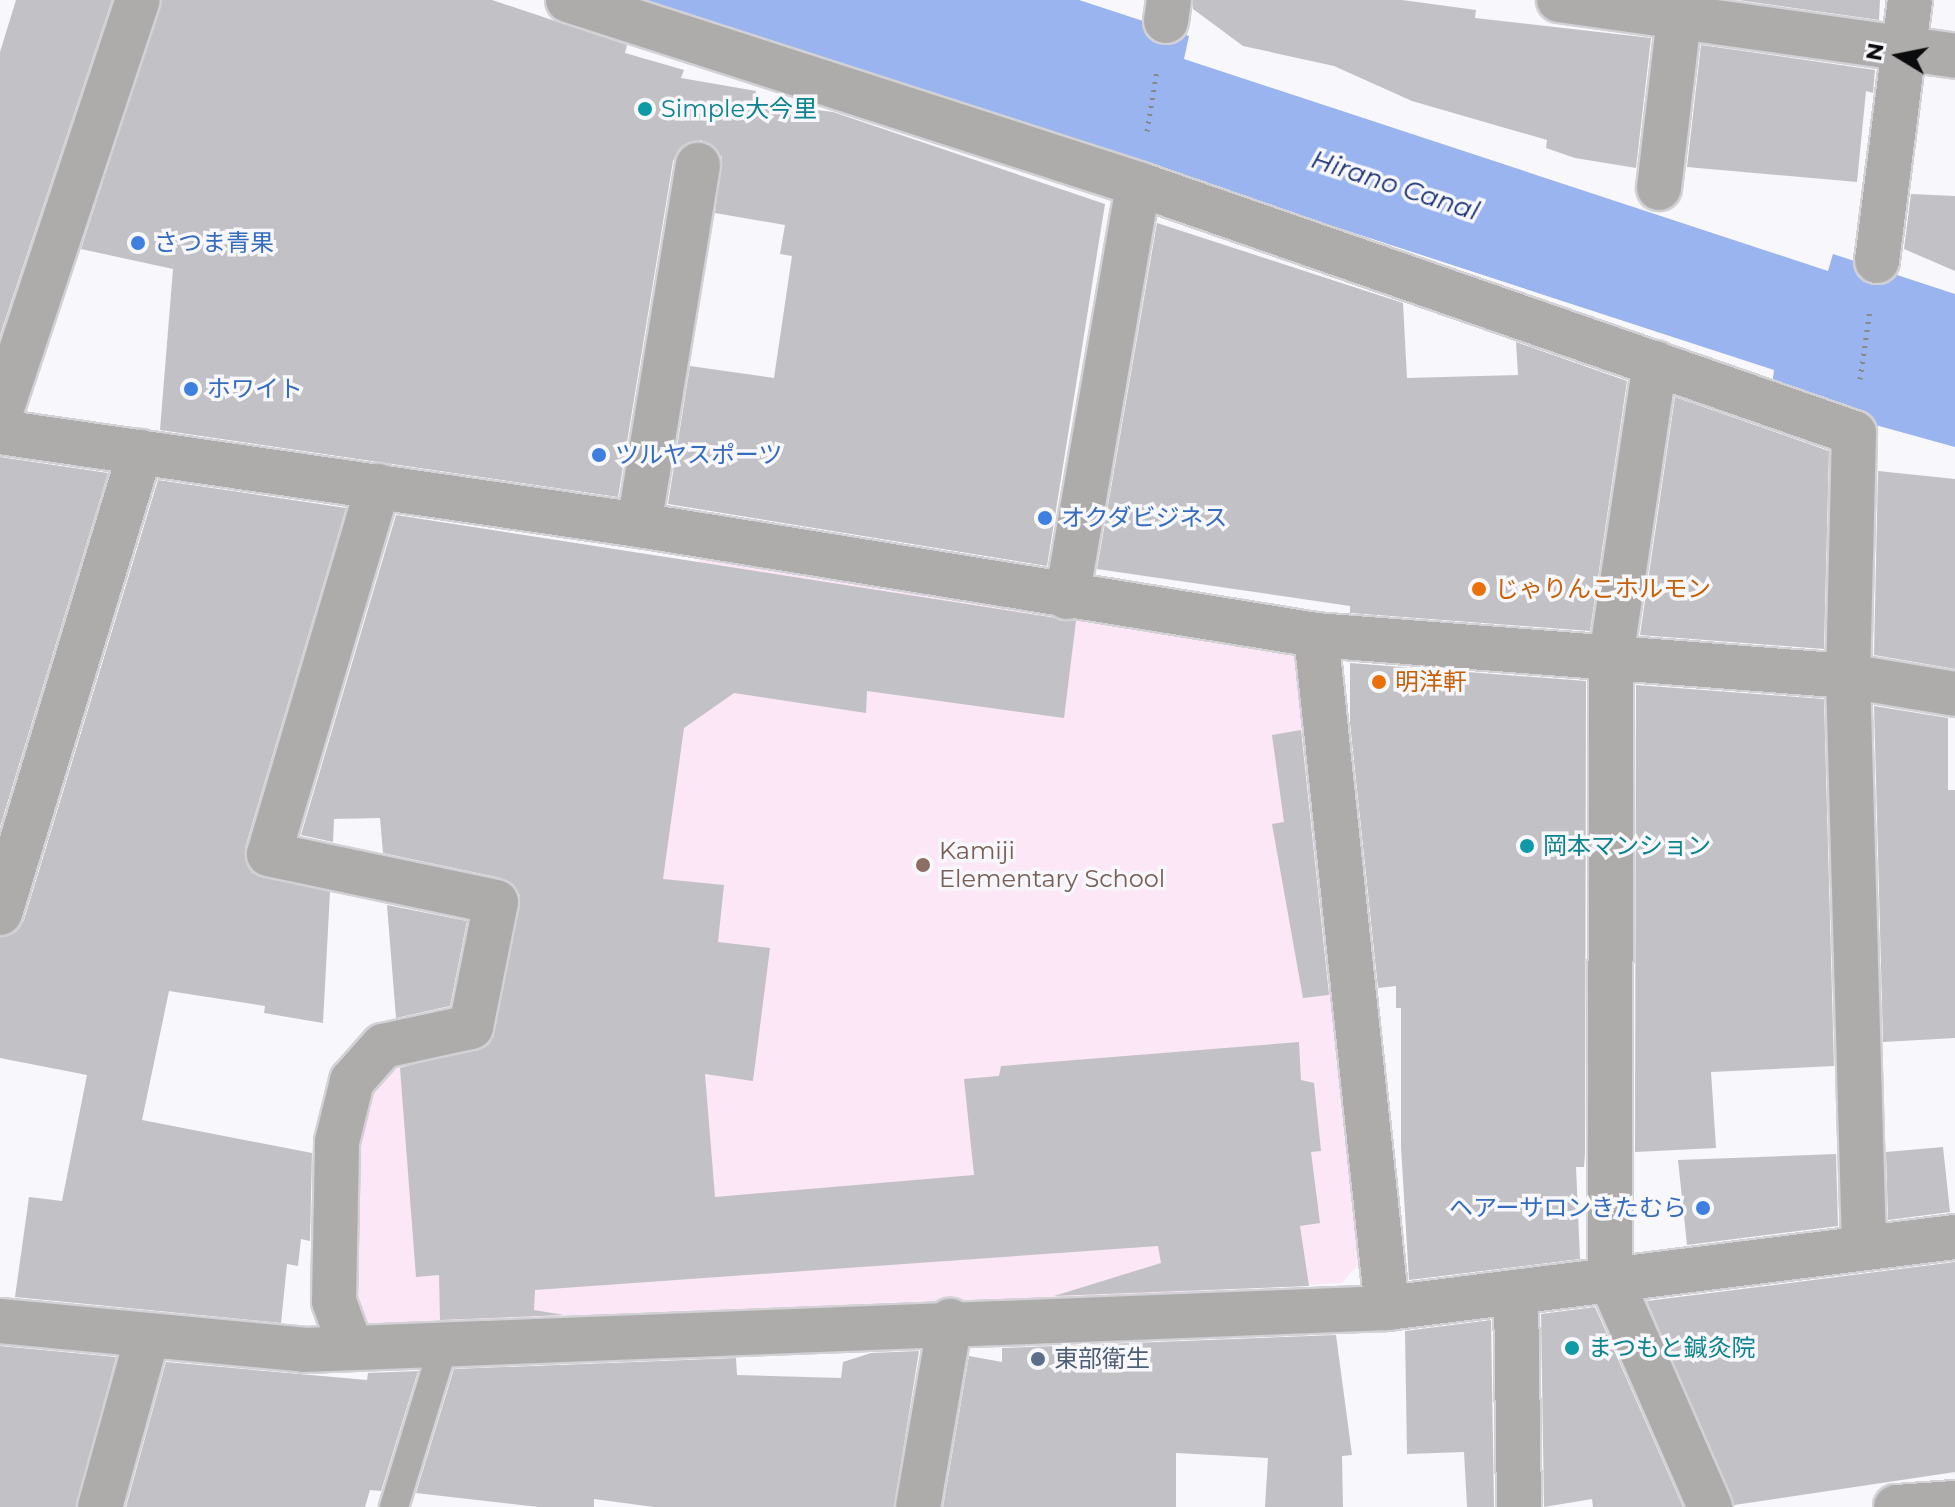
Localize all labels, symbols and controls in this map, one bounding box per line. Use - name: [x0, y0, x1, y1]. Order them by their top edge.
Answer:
- north arrow: [1859, 16, 1939, 96]
- text: N: [1860, 41, 1890, 63]
- place label: Simple大今里: [661, 95, 817, 123]
- marker: Simple大今里: [636, 100, 654, 118]
- water label: Hirano Canal: [1307, 144, 1483, 228]
- place label: さつま青果: [154, 229, 274, 257]
- marker: さつま青果: [129, 234, 147, 252]
- place label: ホワイト: [207, 375, 303, 403]
- marker: ホワイト: [182, 380, 200, 398]
- place label: ツルヤスポーツ: [615, 441, 783, 469]
- marker: ツルヤスポーツ: [590, 446, 608, 464]
- place label: オクダビジネス: [1061, 504, 1229, 532]
- marker: オクダビジネス: [1036, 509, 1054, 527]
- place label: じゃりんこホルモン: [1495, 575, 1711, 603]
- marker: じゃりんこホルモン: [1470, 580, 1488, 598]
- place label: 明洋軒: [1395, 668, 1467, 696]
- marker: 明洋軒: [1370, 673, 1388, 691]
- place label: 岡本マンション: [1543, 832, 1711, 860]
- place label: Kamiji Elementary School: [939, 837, 1165, 893]
- marker: 岡本マンション: [1518, 837, 1536, 855]
- marker: Kamiji Elementary School: [914, 856, 932, 874]
- place label: ヘアーサロンきたむら: [1448, 1194, 1687, 1222]
- marker: ヘアーサロンきたむら: [1694, 1199, 1712, 1217]
- place label: まつもと鍼灸院: [1588, 1334, 1756, 1362]
- marker: まつもと鍼灸院: [1563, 1339, 1581, 1357]
- place label: 東部衛生: [1054, 1345, 1150, 1373]
- marker: 東部衛生: [1029, 1350, 1047, 1368]

